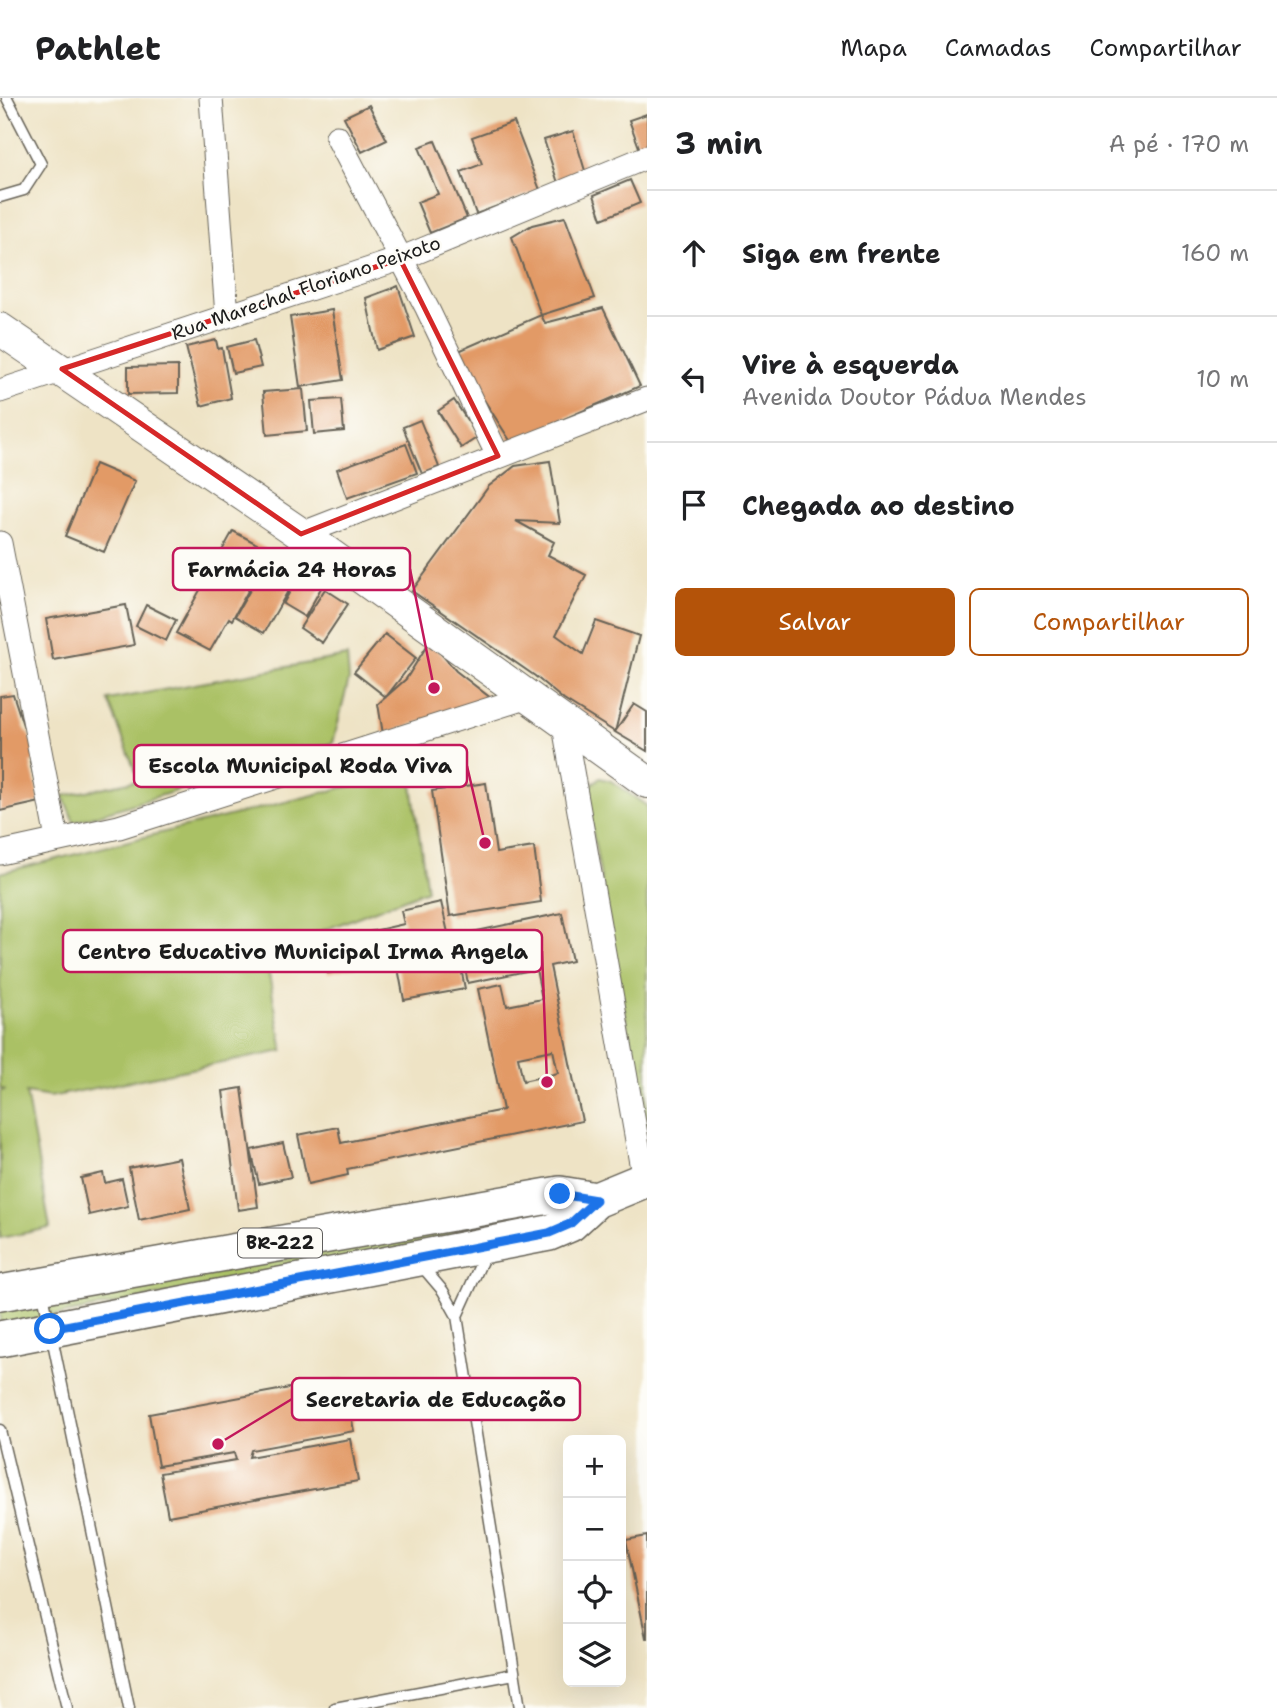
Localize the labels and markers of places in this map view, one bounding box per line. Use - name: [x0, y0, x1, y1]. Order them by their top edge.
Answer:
- callout: Farmácia 24 Horas: [173, 548, 410, 590]
- callout: Escola Municipal Roda Viva: [134, 745, 467, 787]
- callout: Centro Educativo Municipal Irma Angela: [63, 930, 542, 972]
- callout: Secretaria de Educação: [292, 1378, 580, 1420]

